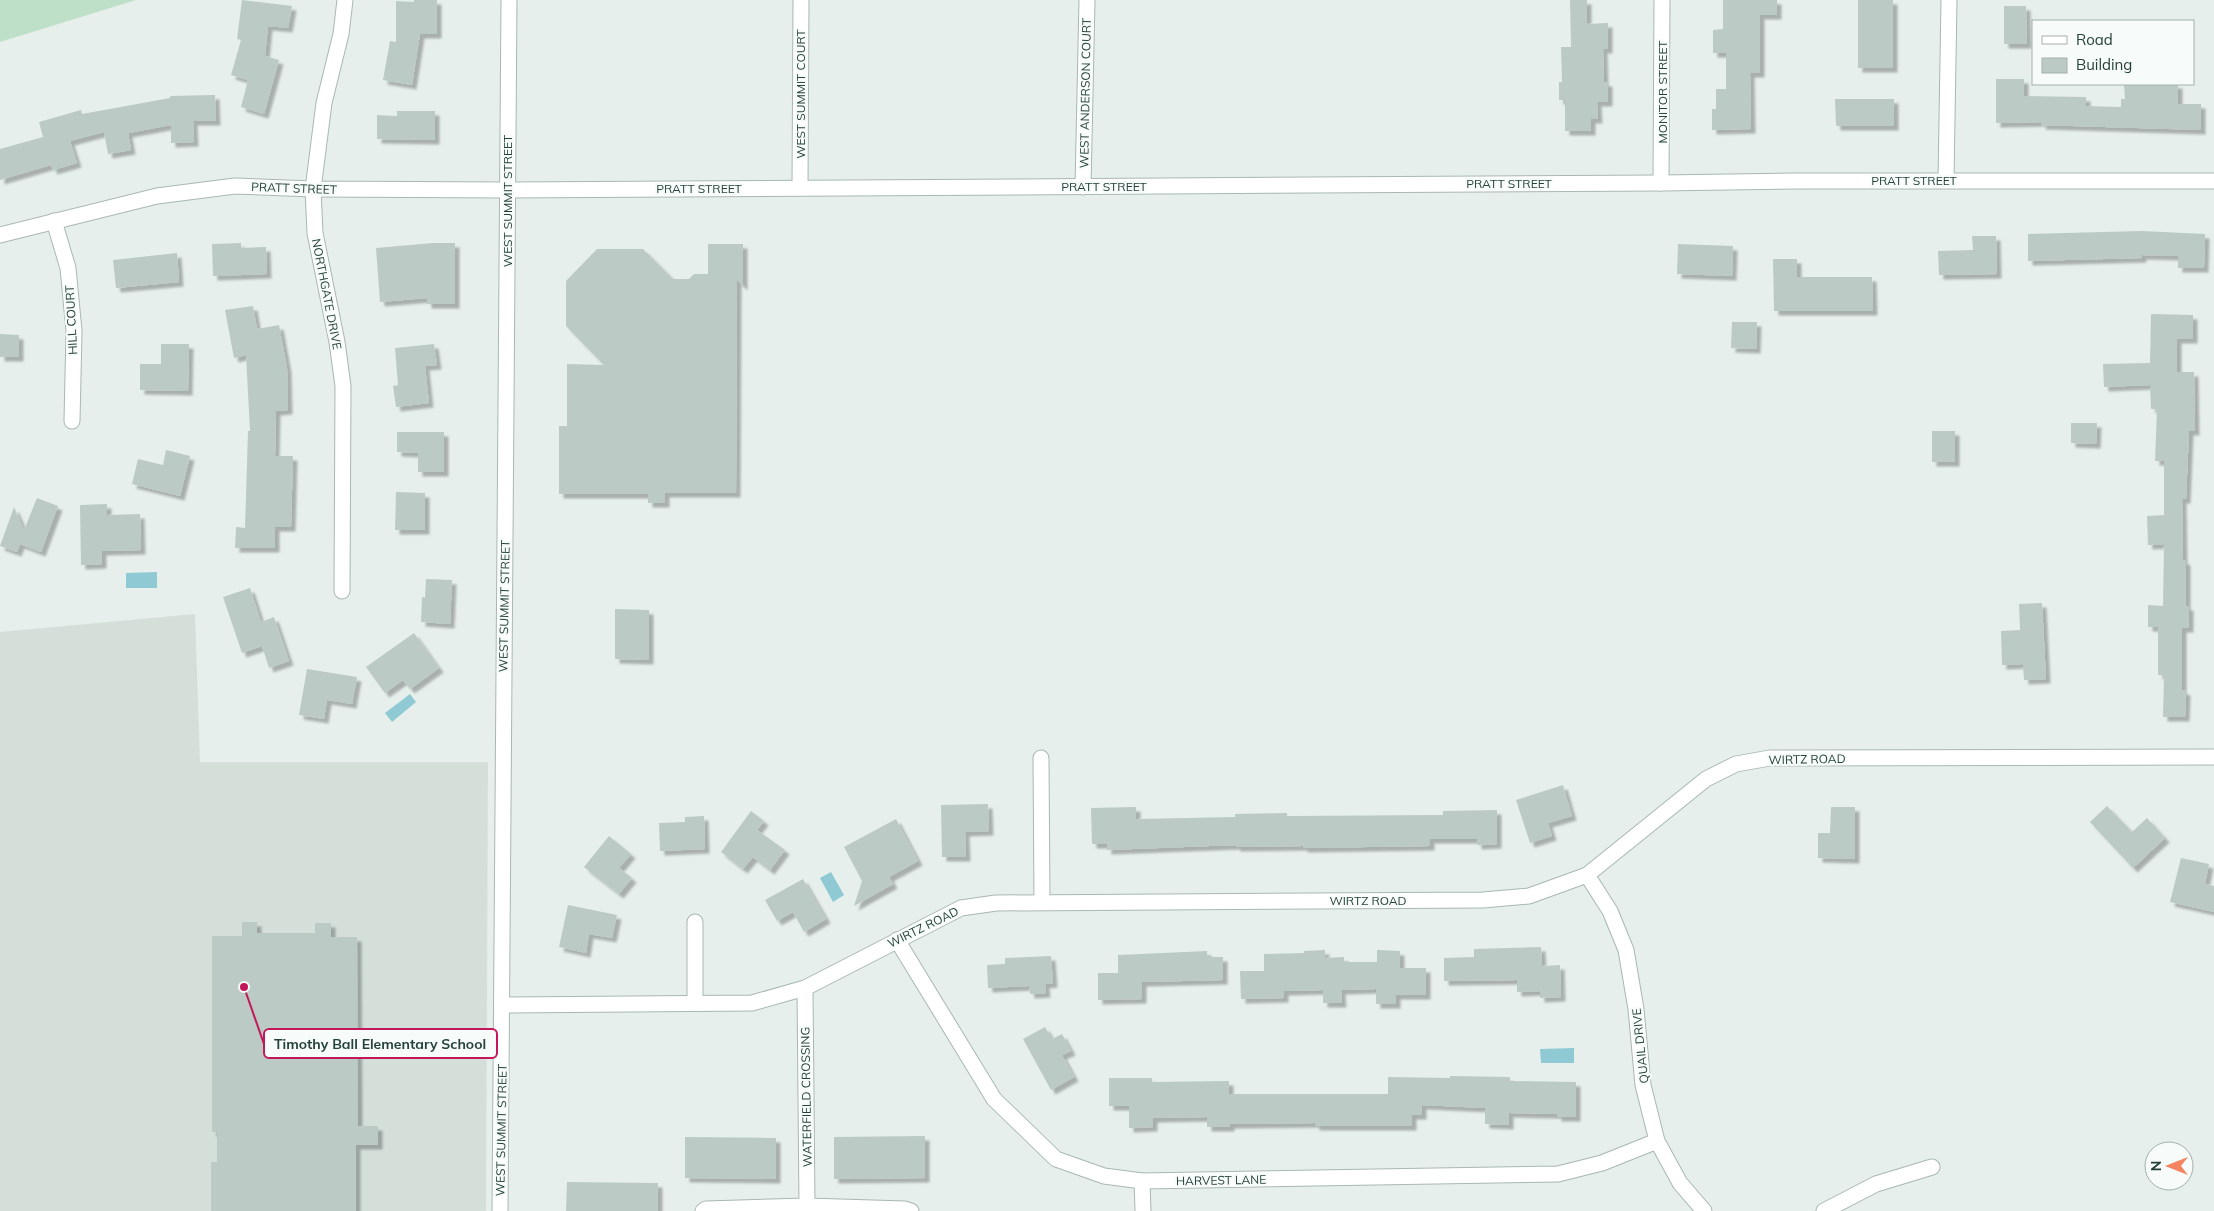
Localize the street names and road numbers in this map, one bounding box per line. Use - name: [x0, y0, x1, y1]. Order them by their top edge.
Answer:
- street label: WEST ANDERSON COURT: [1076, 17, 1094, 168]
- street label: WEST SUMMIT COURT: [793, 28, 808, 159]
- street label: MONITOR STREET: [1655, 40, 1670, 144]
- street label: WEST SUMMIT STREET: [500, 134, 515, 267]
- street label: PRATT STREET: [1871, 173, 1958, 188]
- street label: PRATT STREET: [1466, 176, 1553, 191]
- street label: PRATT STREET: [251, 179, 338, 197]
- street label: PRATT STREET: [1061, 179, 1148, 194]
- street label: PRATT STREET: [656, 181, 743, 196]
- street label: NORTHGATE DRIVE: [309, 237, 345, 351]
- street label: HILL COURT: [62, 284, 80, 355]
- street label: WEST SUMMIT STREET: [495, 539, 513, 672]
- street label: WIRTZ ROAD: [1768, 751, 1846, 767]
- street label: WIRTZ ROAD: [1329, 893, 1407, 908]
- street label: WIRTZ ROAD: [885, 903, 961, 951]
- street label: QUAIL DRIVE: [1629, 1008, 1651, 1084]
- street label: WATERFIELD CROSSING: [797, 1027, 815, 1167]
- street label: WEST SUMMIT STREET: [492, 1063, 510, 1196]
- street label: HARVEST LANE: [1176, 1172, 1266, 1188]

